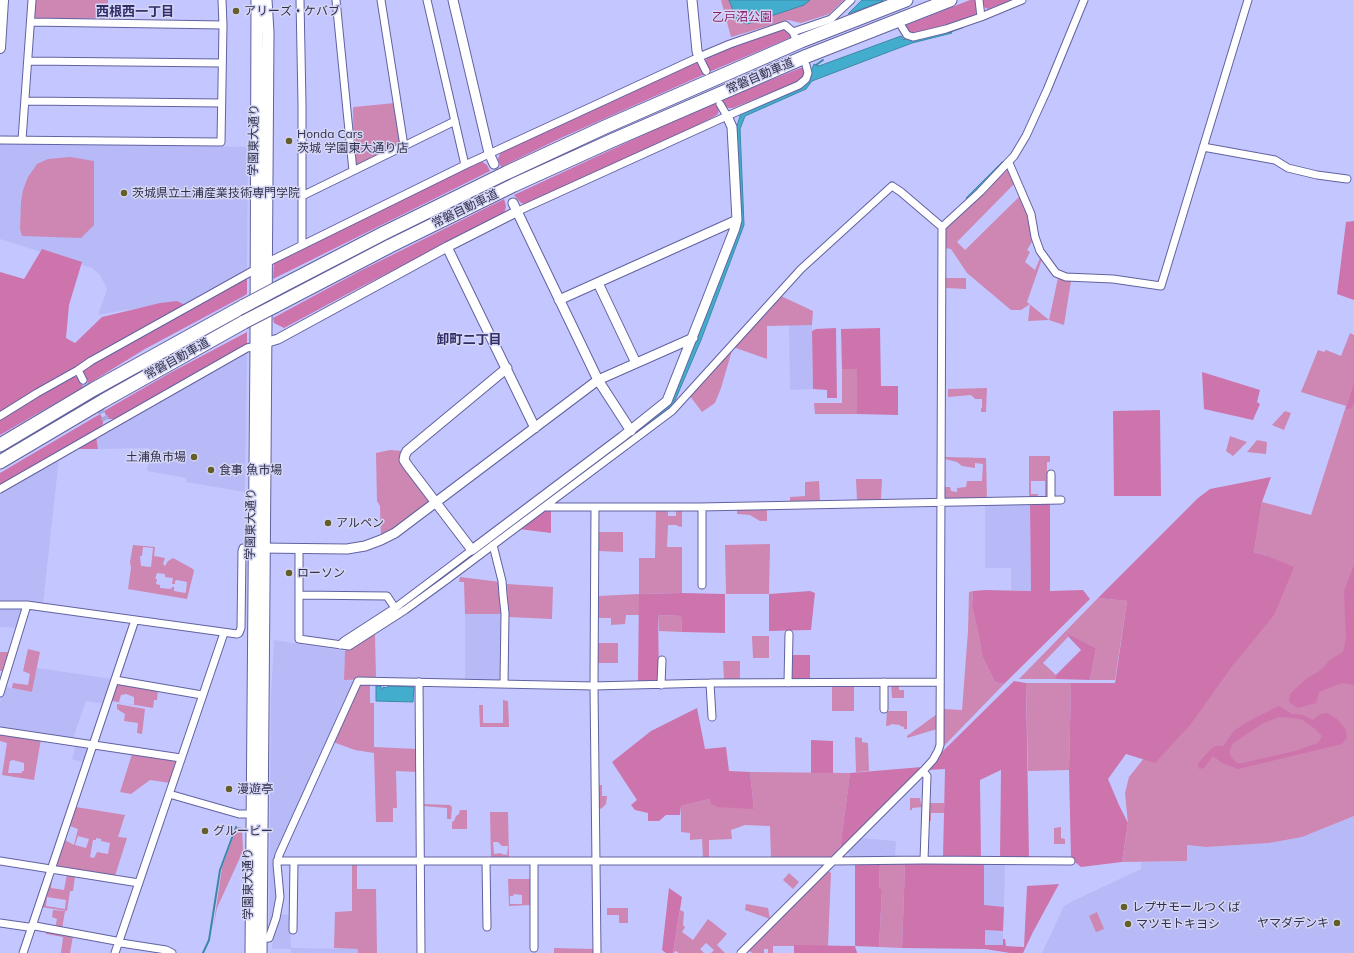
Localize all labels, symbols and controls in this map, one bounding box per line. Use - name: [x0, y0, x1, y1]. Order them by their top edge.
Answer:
- district label: 西根西一丁目: [96, 4, 174, 20]
- place label: アリーズ・ケバブ: [244, 4, 340, 18]
- marker: アリーズ・ケバブ: [231, 6, 241, 16]
- park label: 乙戸沼公園: [712, 10, 772, 24]
- street label: 常磐自動車道: [724, 55, 796, 97]
- street label: 学園東大通り: [246, 104, 262, 176]
- place label: Honda Cars 茨城 学園東大通り店: [297, 127, 408, 155]
- marker: Honda Cars 茨城 学園東大通り店: [284, 136, 294, 146]
- place label: 茨城県立土浦産業技術専門学院: [132, 186, 300, 200]
- street label: 常磐自動車道: [429, 187, 501, 231]
- marker: 茨城県立土浦産業技術専門学院: [119, 188, 129, 198]
- district label: 卸町二丁目: [437, 332, 501, 348]
- street label: 常磐自動車道: [142, 335, 212, 383]
- place label: 土浦魚市場: [126, 450, 186, 464]
- marker: 土浦魚市場: [189, 452, 199, 462]
- place label: 食事 魚市場: [219, 463, 282, 477]
- marker: 食事 魚市場: [206, 465, 216, 475]
- street label: 学園東大通り: [243, 488, 259, 560]
- place label: アルペン: [336, 516, 384, 530]
- marker: アルペン: [323, 518, 333, 528]
- place label: ローソン: [297, 566, 345, 580]
- marker: ローソン: [284, 568, 294, 578]
- place label: 漫遊亭: [237, 782, 273, 796]
- marker: 漫遊亭: [224, 784, 234, 794]
- place label: グルービー: [213, 824, 273, 838]
- marker: グルービー: [200, 826, 210, 836]
- street label: 学園東大通り: [241, 848, 255, 920]
- place label: レプサモールつくば: [1132, 900, 1240, 914]
- marker: レプサモールつくば: [1119, 902, 1129, 912]
- place label: ヤマダデンキ: [1257, 916, 1329, 930]
- place label: マツモトキヨシ: [1136, 917, 1220, 931]
- marker: ヤマダデンキ: [1332, 918, 1342, 928]
- marker: マツモトキヨシ: [1123, 919, 1133, 929]

